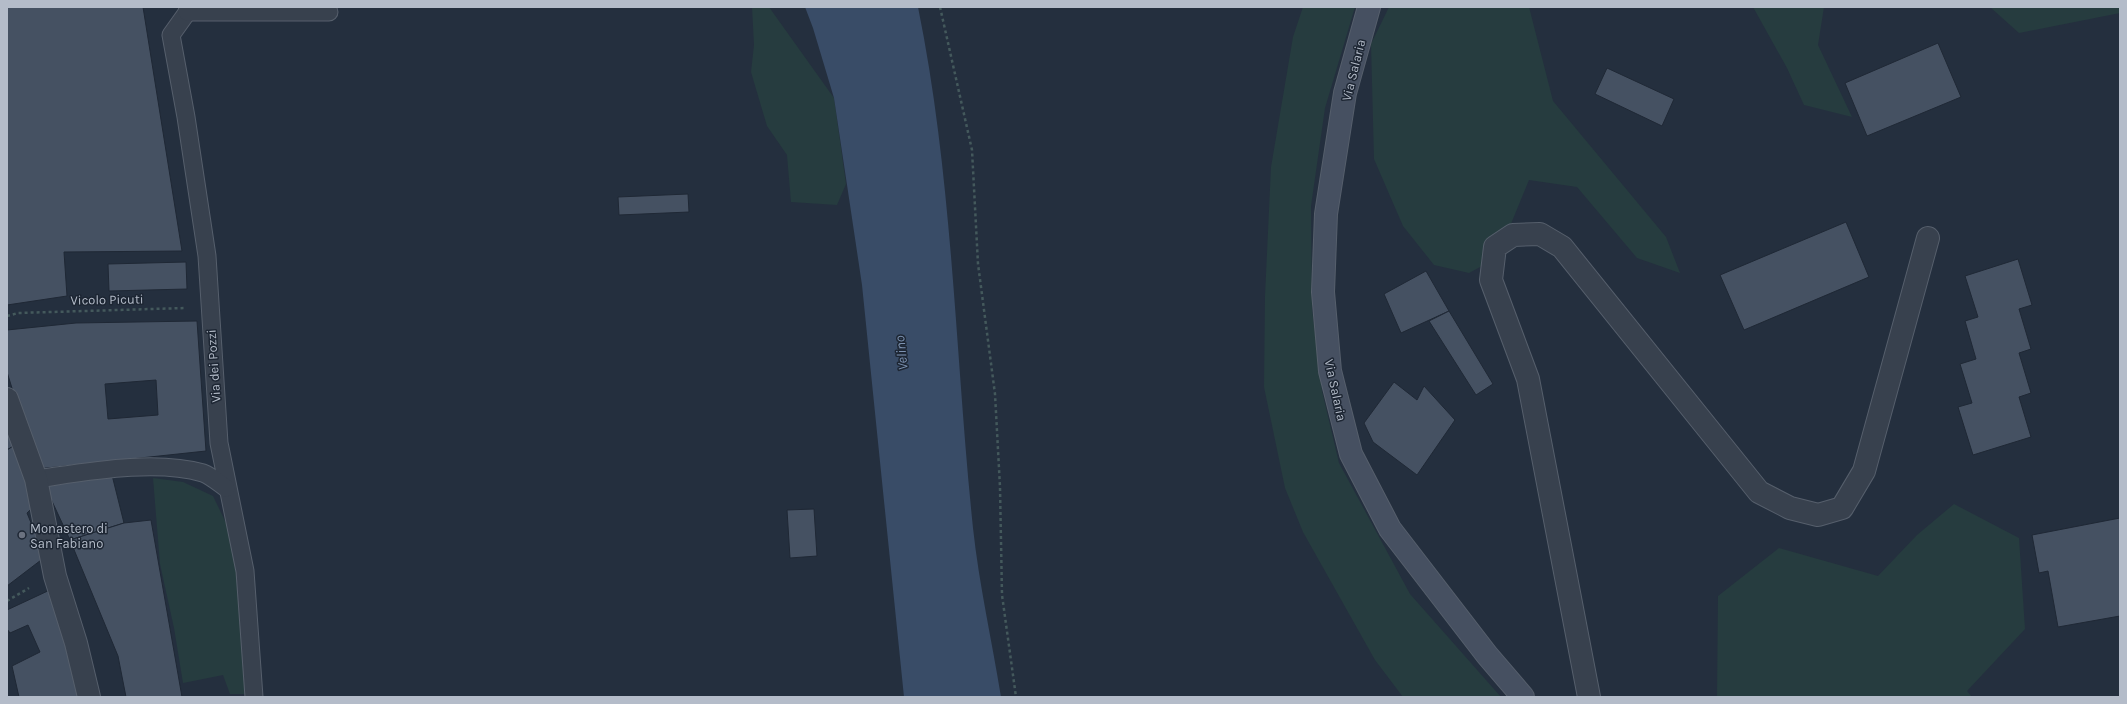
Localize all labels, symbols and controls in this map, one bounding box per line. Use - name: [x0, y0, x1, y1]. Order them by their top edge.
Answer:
- street label: Via Salaria: [1339, 38, 1368, 102]
- street label: Vicolo Picuti: [70, 291, 144, 308]
- street label: Via dei Pozzi: [203, 329, 224, 403]
- water label: Velino: [891, 335, 912, 371]
- street label: Via Salaria: [1322, 358, 1349, 422]
- place label: Monastero di San Fabiano: [30, 521, 108, 551]
- marker: Monastero di San Fabiano: [17, 530, 27, 540]

